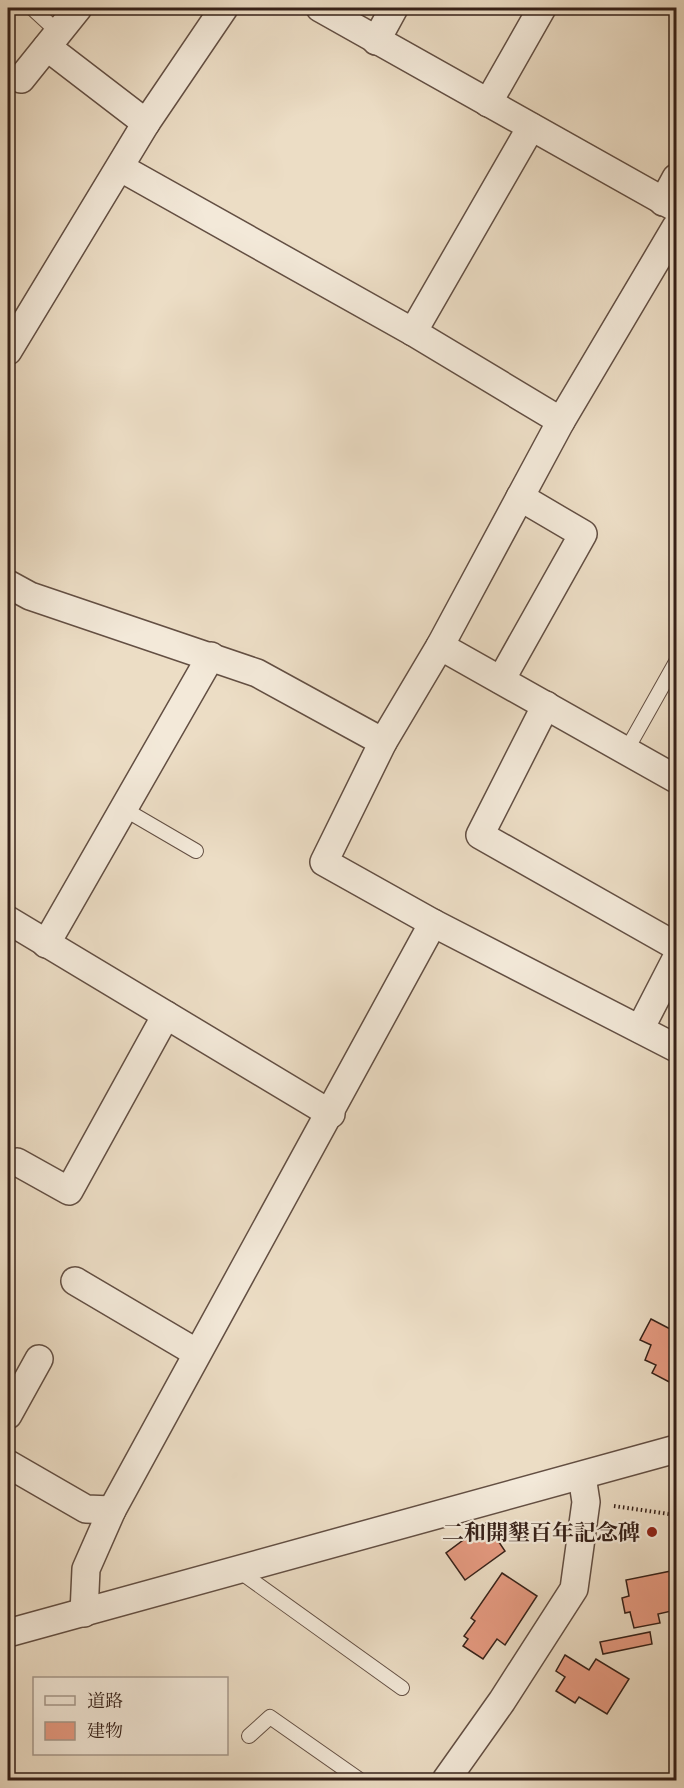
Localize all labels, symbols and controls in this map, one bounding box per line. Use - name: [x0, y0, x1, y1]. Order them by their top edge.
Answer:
- place label: 二和開墾百年記念碑: [442, 1518, 640, 1547]
- marker: 二和開墾百年記念碑: [645, 1525, 659, 1539]
- legend: [33, 1677, 228, 1755]
- text: 道路: [87, 1689, 123, 1712]
- text: 建物: [87, 1719, 123, 1742]

